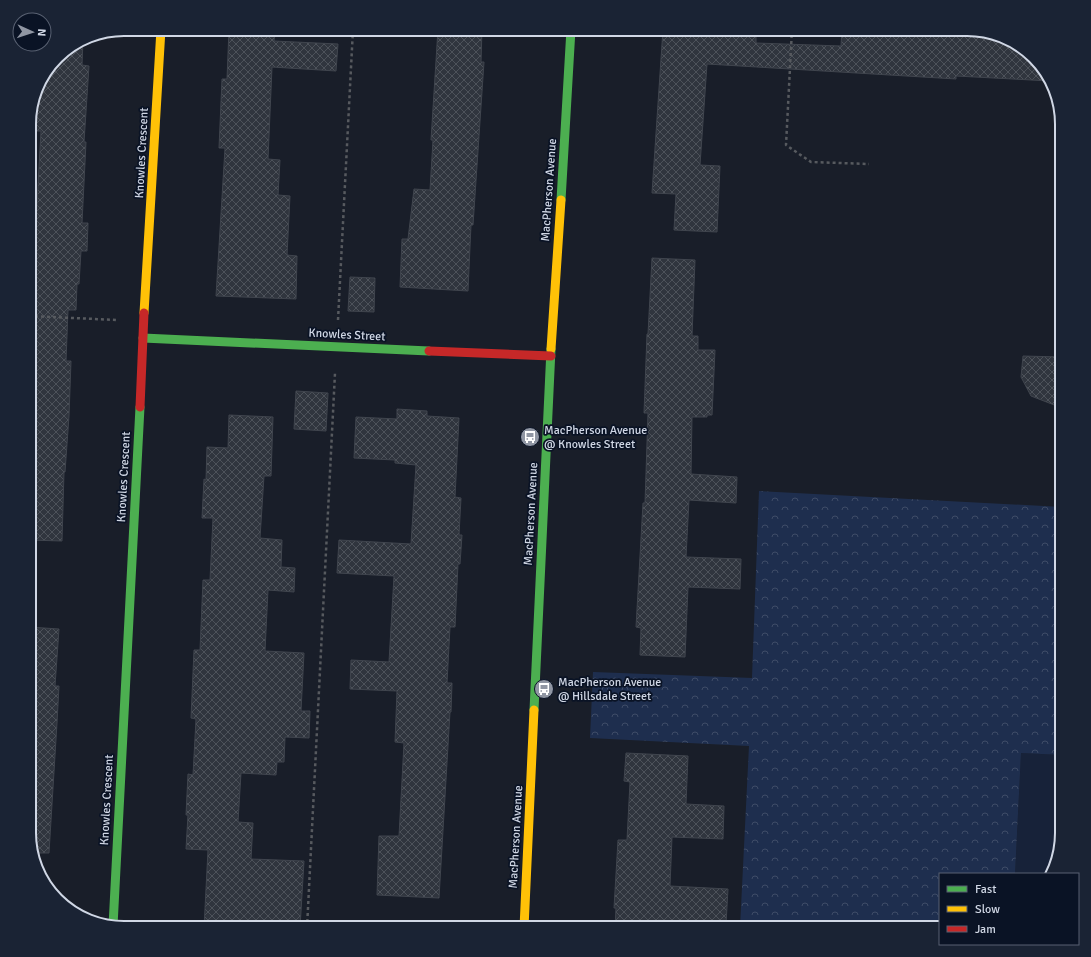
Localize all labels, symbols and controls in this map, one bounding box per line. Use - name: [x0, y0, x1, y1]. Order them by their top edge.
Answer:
- north arrow: [12, 12, 52, 52]
- text: N: [35, 28, 48, 37]
- street label: Knowles Crescent: [132, 107, 152, 199]
- street label: MacPherson Avenue: [538, 138, 560, 242]
- street label: Knowles Street: [308, 325, 386, 345]
- place label: MacPherson Avenue @ Knowles Street: [544, 423, 647, 452]
- bus stop icon: MacPherson Avenue @ Knowles Street: [519, 426, 541, 448]
- street label: Knowles Crescent: [114, 431, 134, 523]
- street label: MacPherson Avenue: [521, 462, 541, 566]
- place label: MacPherson Avenue @ Hillsdale Street: [558, 675, 661, 704]
- bus stop icon: MacPherson Avenue @ Hillsdale Street: [533, 678, 555, 700]
- street label: Knowles Crescent: [97, 754, 117, 846]
- street label: MacPherson Avenue: [506, 785, 526, 889]
- legend: [939, 873, 1079, 945]
- text: Fast: [975, 882, 996, 897]
- text: Slow: [975, 902, 1000, 917]
- text: Jam: [975, 922, 996, 937]

